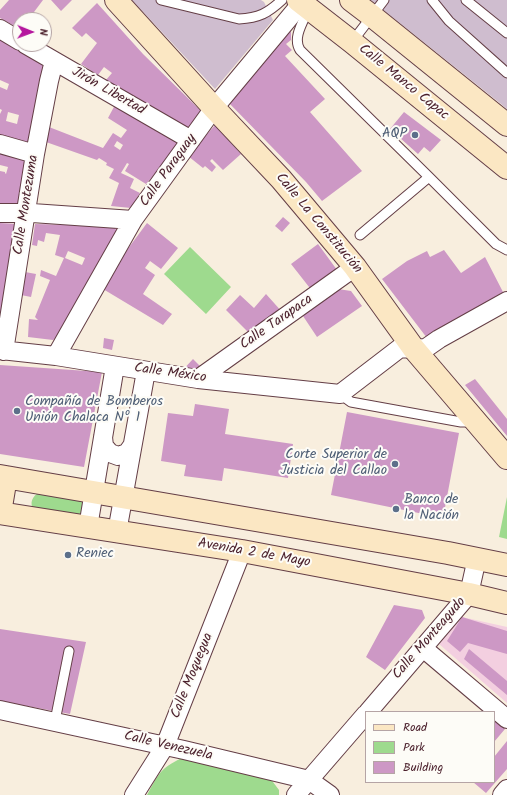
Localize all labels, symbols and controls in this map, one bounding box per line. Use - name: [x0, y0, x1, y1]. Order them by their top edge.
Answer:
- north arrow: [12, 12, 52, 52]
- text: N: [34, 29, 52, 36]
- street label: Calle Manco Capac: [354, 41, 452, 125]
- street label: Jirón Libertad: [68, 64, 148, 120]
- place label: AQP: [382, 127, 407, 143]
- marker: AQP: [410, 130, 420, 140]
- street label: Calle Paraguay: [137, 131, 201, 211]
- street label: Calle Montezuma: [11, 154, 43, 256]
- street label: Calle La Constitución: [271, 170, 365, 278]
- street label: Calle Tarapaca: [237, 292, 317, 354]
- street label: Calle México: [133, 361, 207, 387]
- place label: Compañía de Bomberos Unión Chalaca Nº 1: [25, 395, 163, 428]
- marker: Compañía de Bomberos Unión Chalaca Nº 1: [12, 406, 22, 416]
- place label: Corte Superior de Justicia del Callao: [280, 448, 387, 480]
- marker: Corte Superior de Justicia del Callao: [390, 459, 400, 469]
- place label: Banco de la Nación: [404, 493, 459, 526]
- marker: Banco de la Nación: [391, 504, 401, 514]
- street label: Avenida 2 de Mayo: [196, 536, 312, 572]
- place label: Reniec: [76, 547, 114, 563]
- marker: Reniec: [63, 550, 73, 560]
- street label: Calle Monteagudo: [390, 594, 470, 684]
- street label: Calle Moquegua: [168, 631, 218, 721]
- legend: [365, 711, 495, 783]
- text: Road: [403, 718, 427, 737]
- street label: Calle Venezuela: [122, 729, 214, 765]
- text: Park: [403, 738, 425, 757]
- text: Building: [403, 758, 443, 777]

